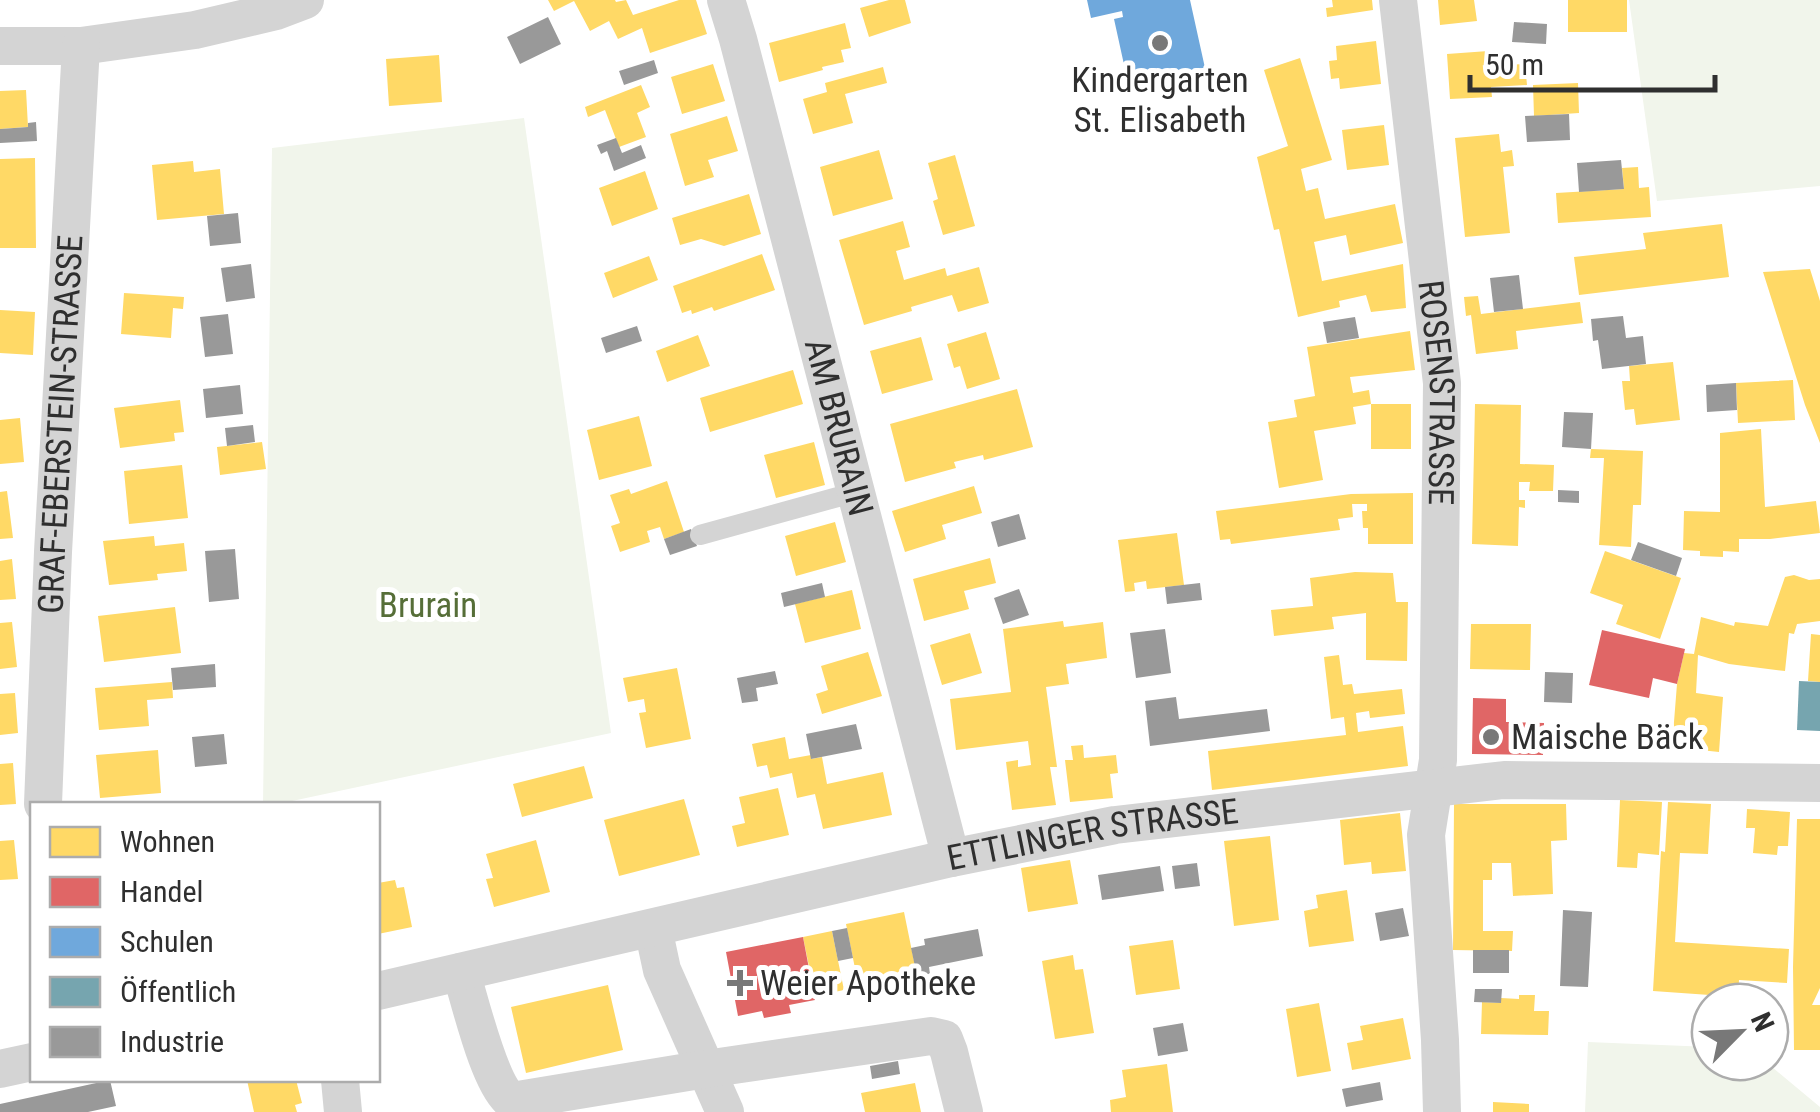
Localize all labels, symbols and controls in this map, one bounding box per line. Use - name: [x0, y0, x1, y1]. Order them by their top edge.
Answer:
- scale bar: [1470, 30, 1715, 92]
- marker: Kindergarten St. Elisabeth: [1149, 32, 1171, 54]
- text: 50 m: [1485, 47, 1544, 82]
- place label: Kindergarten St. Elisabeth: [1071, 60, 1249, 141]
- street label: GRAF-EBERSTEIN-STRASSE: [30, 234, 91, 615]
- street label: ROSENSTRASSE: [1410, 278, 1463, 506]
- street label: AM BRURAIN: [796, 334, 882, 520]
- park label: Brurain: [379, 585, 477, 626]
- place label: Maische Bäck: [1511, 717, 1704, 758]
- marker: Maische Bäck: [1480, 726, 1502, 748]
- street label: ETTLINGER STRASSE: [943, 790, 1241, 879]
- legend: [30, 802, 380, 1082]
- text: Wohnen: [120, 824, 215, 859]
- text: Handel: [120, 874, 203, 909]
- text: Schulen: [120, 924, 214, 959]
- place label: Weier Apotheke: [760, 963, 976, 1004]
- marker: Weier Apotheke: [729, 972, 751, 994]
- text: Öffentlich: [120, 974, 236, 1009]
- north arrow: [1690, 982, 1790, 1082]
- text: N: [1744, 1007, 1781, 1037]
- text: Industrie: [120, 1024, 224, 1059]

